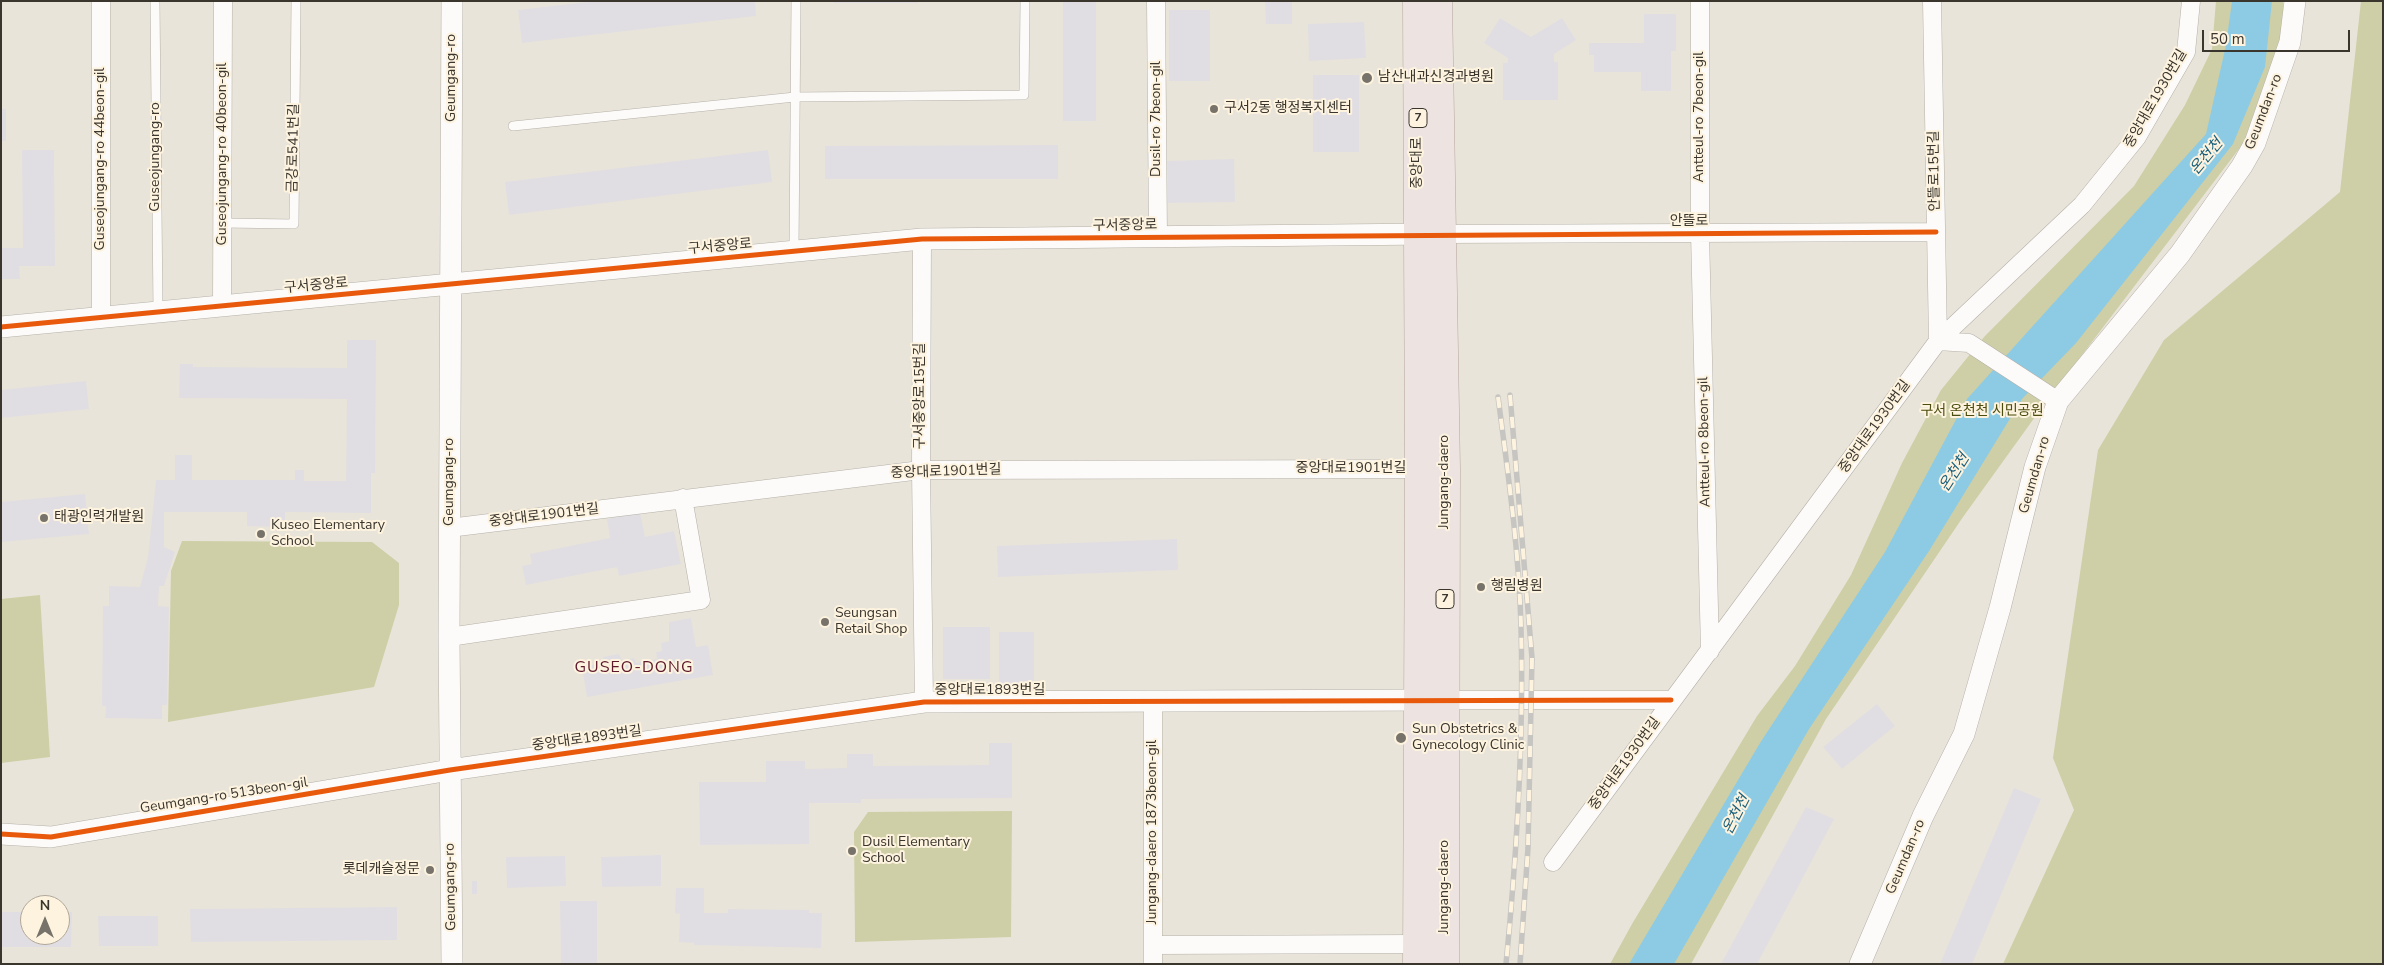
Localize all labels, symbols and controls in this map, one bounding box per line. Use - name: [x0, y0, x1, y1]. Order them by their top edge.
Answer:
- scale bar: [2204, 20, 2352, 52]
- text: 50 m: [2210, 29, 2245, 49]
- street label: Geumgang-ro: [444, 34, 460, 122]
- street label: 중앙대로1930번길: [2121, 47, 2191, 151]
- street label: Antteul-ro 7beon-gil: [1692, 52, 1708, 182]
- street label: Dusil-ro 7beon-gil: [1149, 61, 1165, 177]
- street label: Guseojungang-ro 40beon-gil: [215, 62, 231, 246]
- street label: Guseojungang-ro 44beon-gil: [93, 67, 109, 251]
- place label: 남산내과신경과병원: [1378, 70, 1494, 86]
- marker: 남산내과신경과병원: [1360, 71, 1374, 85]
- street label: Geumdan-ro: [2242, 72, 2286, 152]
- place label: 구서2동 행정복지센터: [1224, 101, 1352, 117]
- street label: Guseojungang-ro: [148, 102, 164, 212]
- street label: 금강로541번길: [285, 103, 303, 193]
- marker: 구서2동 행정복지센터: [1208, 103, 1220, 115]
- road number: 7: [1409, 109, 1427, 128]
- street label: 안뜰로15번길: [1926, 130, 1944, 212]
- water label: 온천천: [2187, 135, 2227, 179]
- street label: 중앙대로: [1410, 137, 1426, 189]
- street label: 안뜰로: [1670, 214, 1708, 230]
- street label: 구서중앙로: [1093, 217, 1157, 235]
- street label: 구서중앙로: [687, 236, 753, 258]
- street label: 구서중앙로: [283, 275, 349, 297]
- street label: 구서중앙로15번길: [913, 343, 929, 449]
- street label: Antteul-ro 8beon-gil: [1695, 376, 1715, 508]
- street label: 중앙대로1930번길: [1836, 377, 1914, 477]
- park label: 구서 온천천 시민공원: [1920, 404, 2044, 420]
- street label: Geumdan-ro: [2016, 434, 2054, 516]
- street label: Jungang-daero: [1437, 435, 1453, 529]
- street label: Geumgang-ro: [442, 438, 458, 526]
- water label: 온천천: [1936, 451, 1974, 495]
- street label: 중앙대로1901번길: [1296, 461, 1406, 477]
- street label: 중앙대로1901번길: [890, 462, 1002, 482]
- street label: 중앙대로1901번길: [488, 501, 600, 531]
- place label: 태광인력개발원: [54, 510, 144, 526]
- marker: 태광인력개발원: [38, 512, 50, 524]
- place label: Kuseo Elementary School: [271, 518, 385, 550]
- marker: Kuseo Elementary School: [255, 528, 267, 540]
- place label: 행림병원: [1491, 579, 1543, 595]
- marker: 행림병원: [1475, 581, 1487, 593]
- road number: 7: [1436, 590, 1454, 608]
- place label: Seungsan Retail Shop: [835, 606, 907, 638]
- marker: Seungsan Retail Shop: [819, 616, 831, 628]
- district label: GUSEO-DONG: [573, 658, 695, 678]
- street label: 중앙대로1893번길: [935, 683, 1045, 699]
- street label: 중앙대로1930번길: [1586, 714, 1664, 814]
- place label: Sun Obstetrics & Gynecology Clinic: [1412, 722, 1524, 754]
- street label: 중앙대로1893번길: [531, 723, 643, 755]
- marker: Sun Obstetrics & Gynecology Clinic: [1394, 731, 1408, 745]
- street label: Jungang-daero 1873beon-gil: [1145, 740, 1161, 924]
- street label: Geumgang-ro 513beon-gil: [139, 774, 309, 818]
- water label: 온천천: [1720, 792, 1754, 838]
- street label: Geumdan-ro: [1883, 817, 1929, 897]
- place label: Dusil Elementary School: [862, 835, 970, 868]
- street label: Jungang-daero: [1437, 840, 1453, 934]
- street label: Geumgang-ro: [442, 843, 460, 931]
- marker: Dusil Elementary School: [846, 845, 858, 857]
- place label: 롯데캐슬정문: [343, 862, 420, 878]
- marker: 롯데캐슬정문: [424, 864, 436, 876]
- north arrow: [20, 895, 70, 945]
- text: N: [40, 896, 50, 915]

